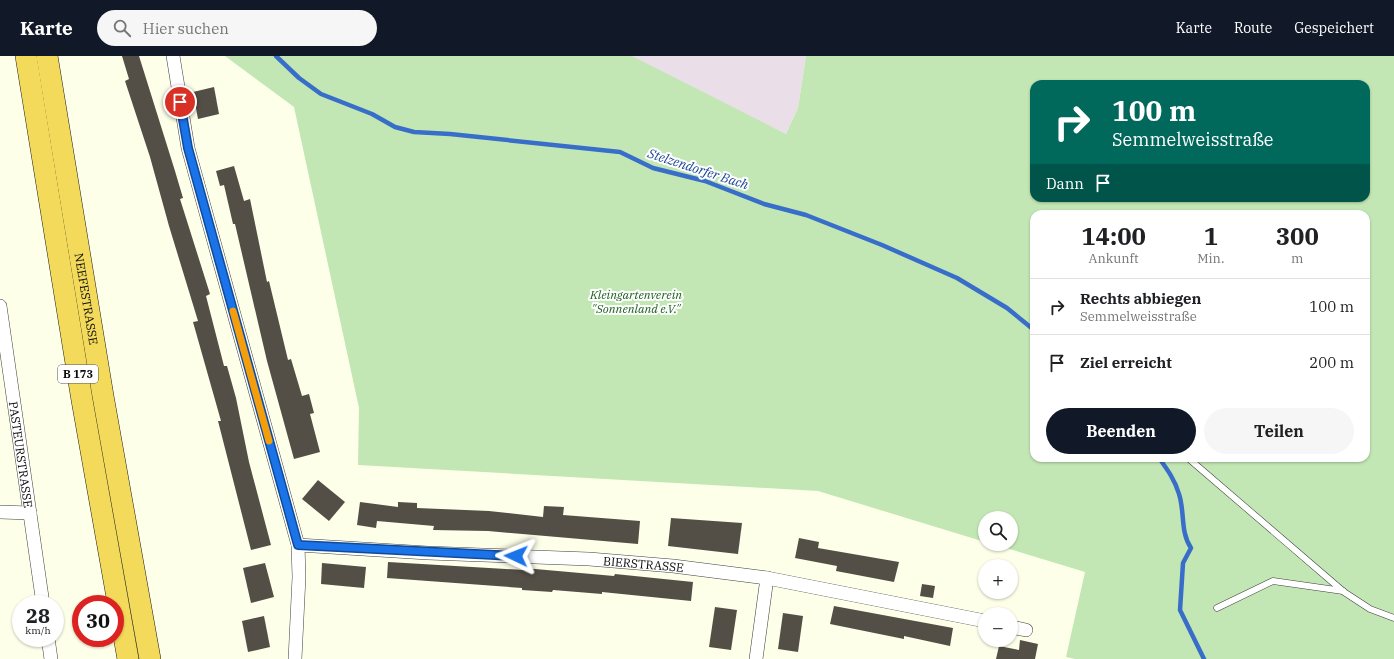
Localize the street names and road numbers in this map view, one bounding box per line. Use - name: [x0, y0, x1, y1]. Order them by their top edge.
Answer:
- street label: NEEFESTRASSE: [72, 252, 102, 346]
- road number: B 173: [58, 365, 98, 383]
- street label: PASTEURSTRASSE: [6, 400, 37, 509]
- street label: BIERSTRASSE: [603, 553, 685, 575]

